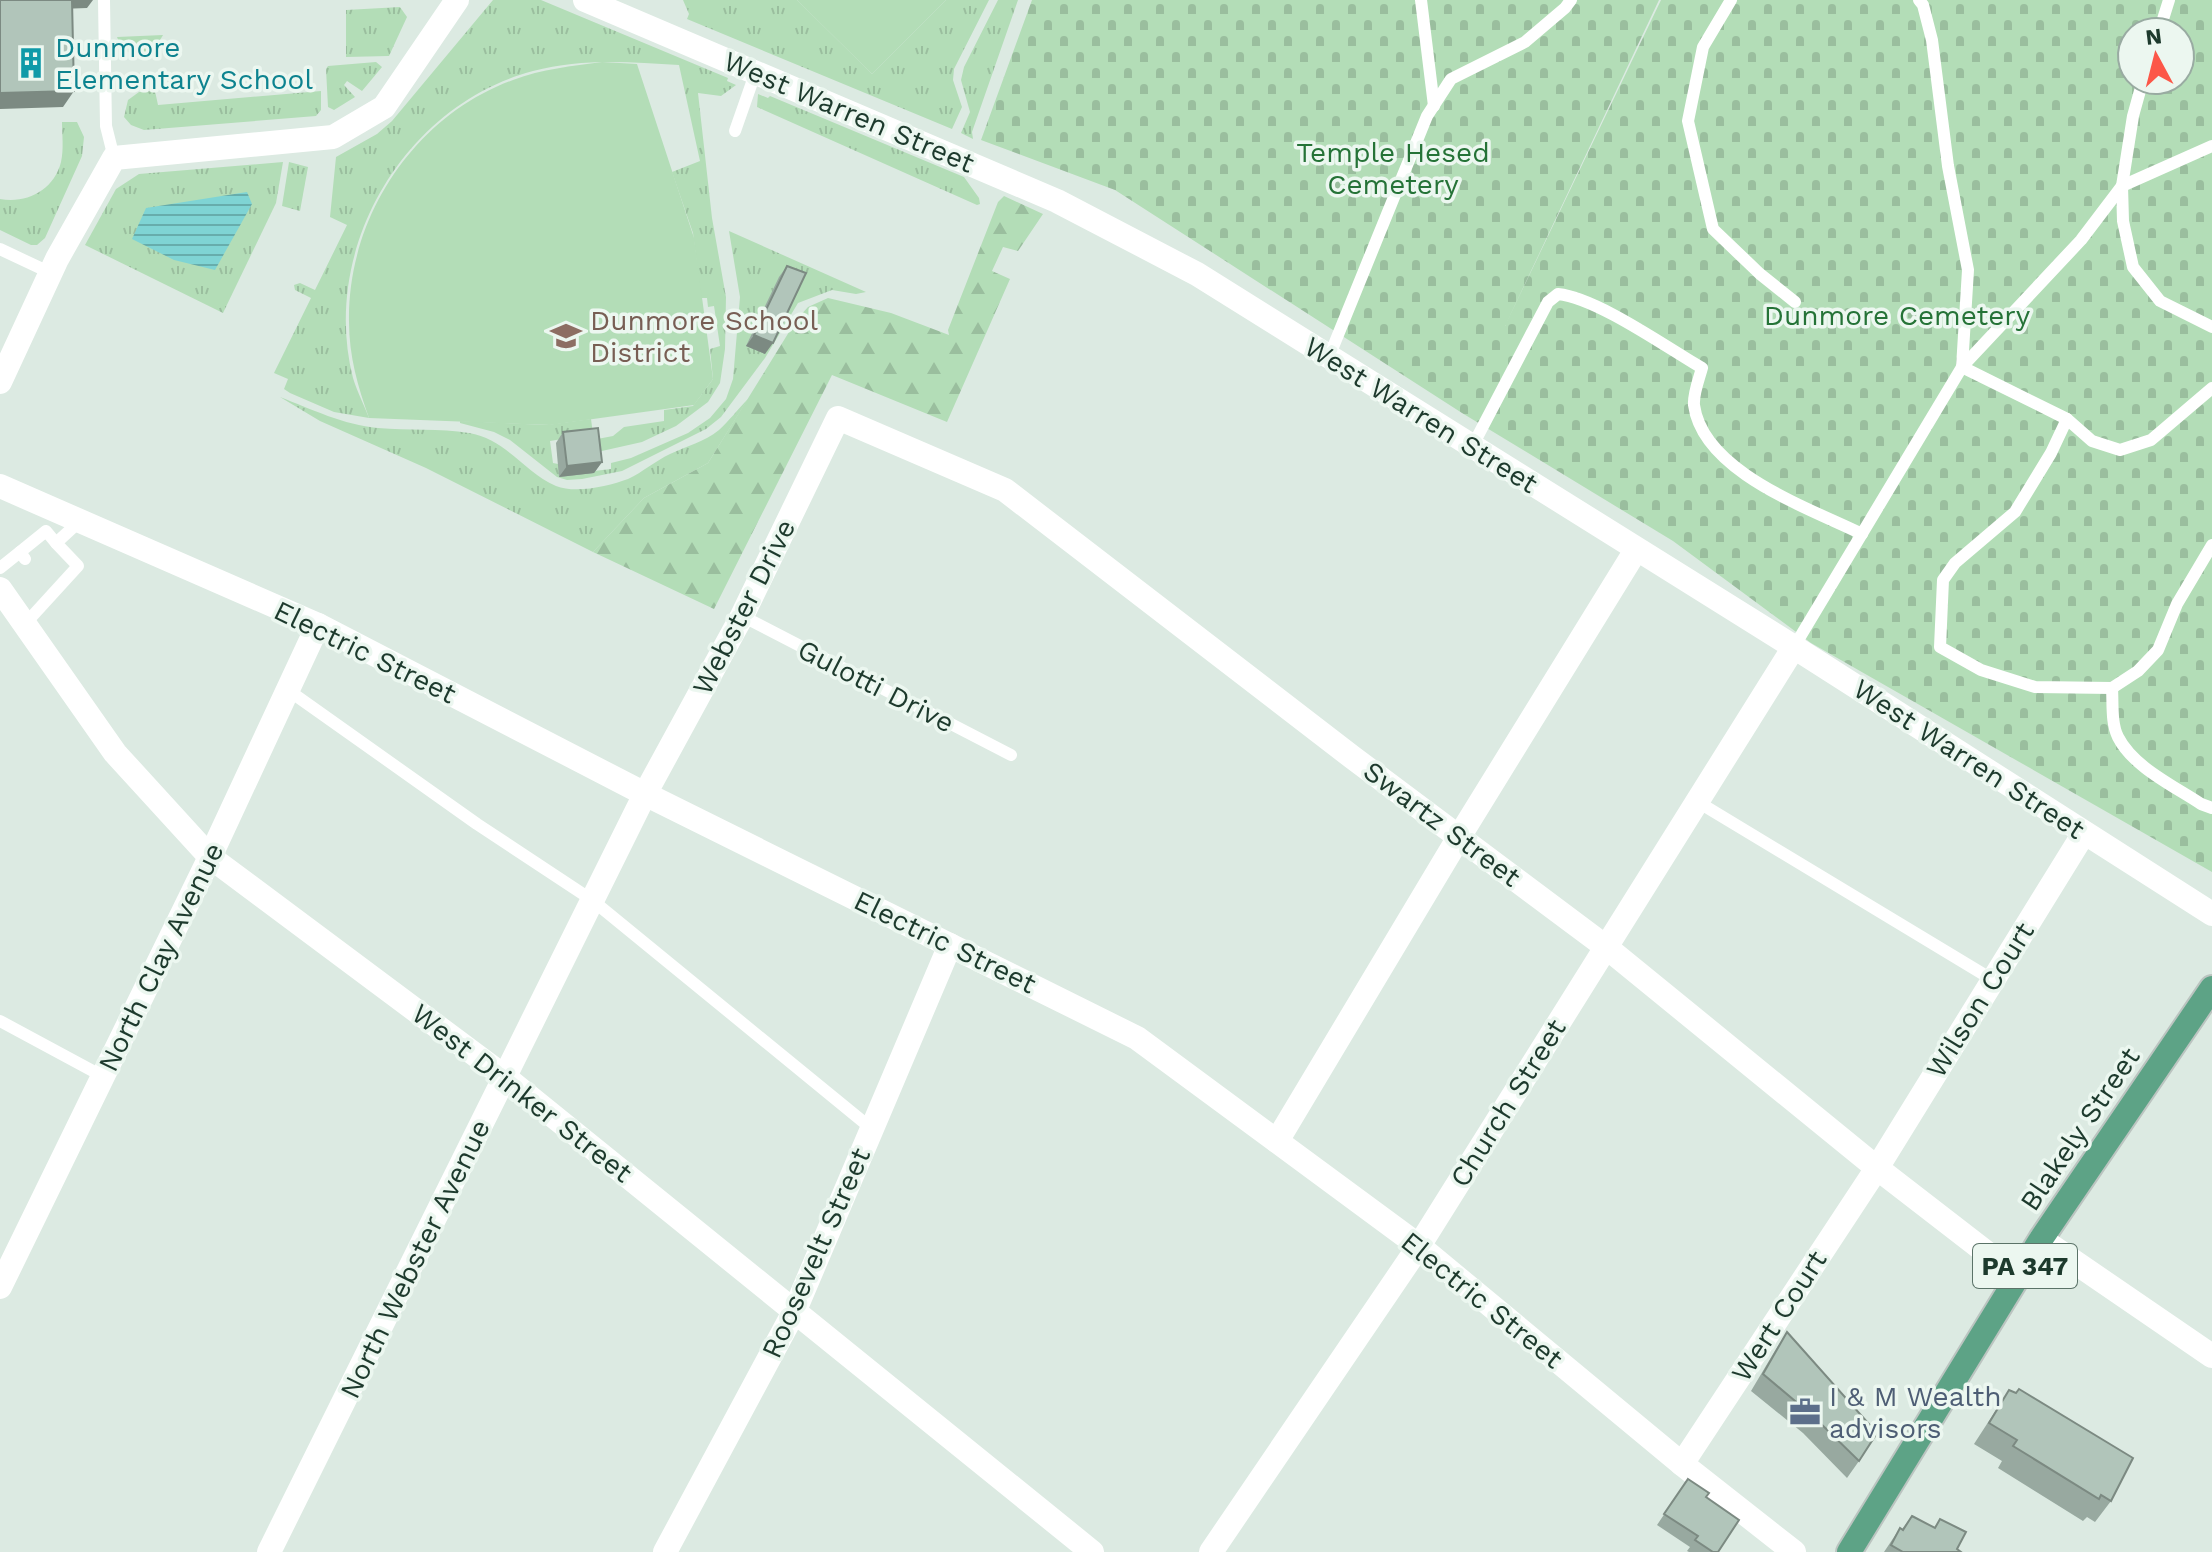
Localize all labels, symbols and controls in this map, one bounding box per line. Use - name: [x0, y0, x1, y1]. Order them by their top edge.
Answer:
- north arrow: [2116, 16, 2196, 96]
- text: N: [2144, 23, 2163, 50]
- place label: Dunmore Elementary School: [55, 31, 313, 96]
- street label: West Warren Street: [719, 44, 979, 180]
- building icon: Dunmore Elementary School: [14, 46, 48, 80]
- park label: Temple Hesed Cemetery: [1296, 136, 1490, 201]
- park label: Dunmore Cemetery: [1764, 299, 2031, 332]
- place label: Dunmore School District: [590, 304, 819, 369]
- school or university icon: Dunmore School District: [549, 319, 583, 353]
- street label: West Warren Street: [1298, 330, 1544, 500]
- street label: Webster Drive: [686, 514, 802, 700]
- street label: Electric Street: [269, 594, 462, 710]
- street label: Gulotti Drive: [792, 632, 960, 740]
- street label: West Warren Street: [1847, 672, 2091, 846]
- street label: Swartz Street: [1357, 754, 1527, 894]
- street label: North Clay Avenue: [91, 837, 231, 1077]
- street label: Electric Street: [849, 884, 1042, 1000]
- street label: Wilson Court: [1919, 916, 2041, 1084]
- street label: West Drinker Street: [405, 997, 639, 1189]
- street label: Church Street: [1443, 1013, 1573, 1193]
- street label: Blakely Street: [2013, 1041, 2147, 1217]
- street label: North Webster Avenue: [333, 1114, 497, 1404]
- street label: Roosevelt Street: [755, 1143, 877, 1363]
- street label: Electric Street: [1395, 1225, 1570, 1375]
- street label: Wert Court: [1724, 1244, 1834, 1388]
- road number: PA 347: [1973, 1244, 2077, 1288]
- place label: I & M Wealth advisors: [1829, 1380, 2002, 1445]
- office icon: I & M Wealth advisors: [1788, 1395, 1822, 1429]

